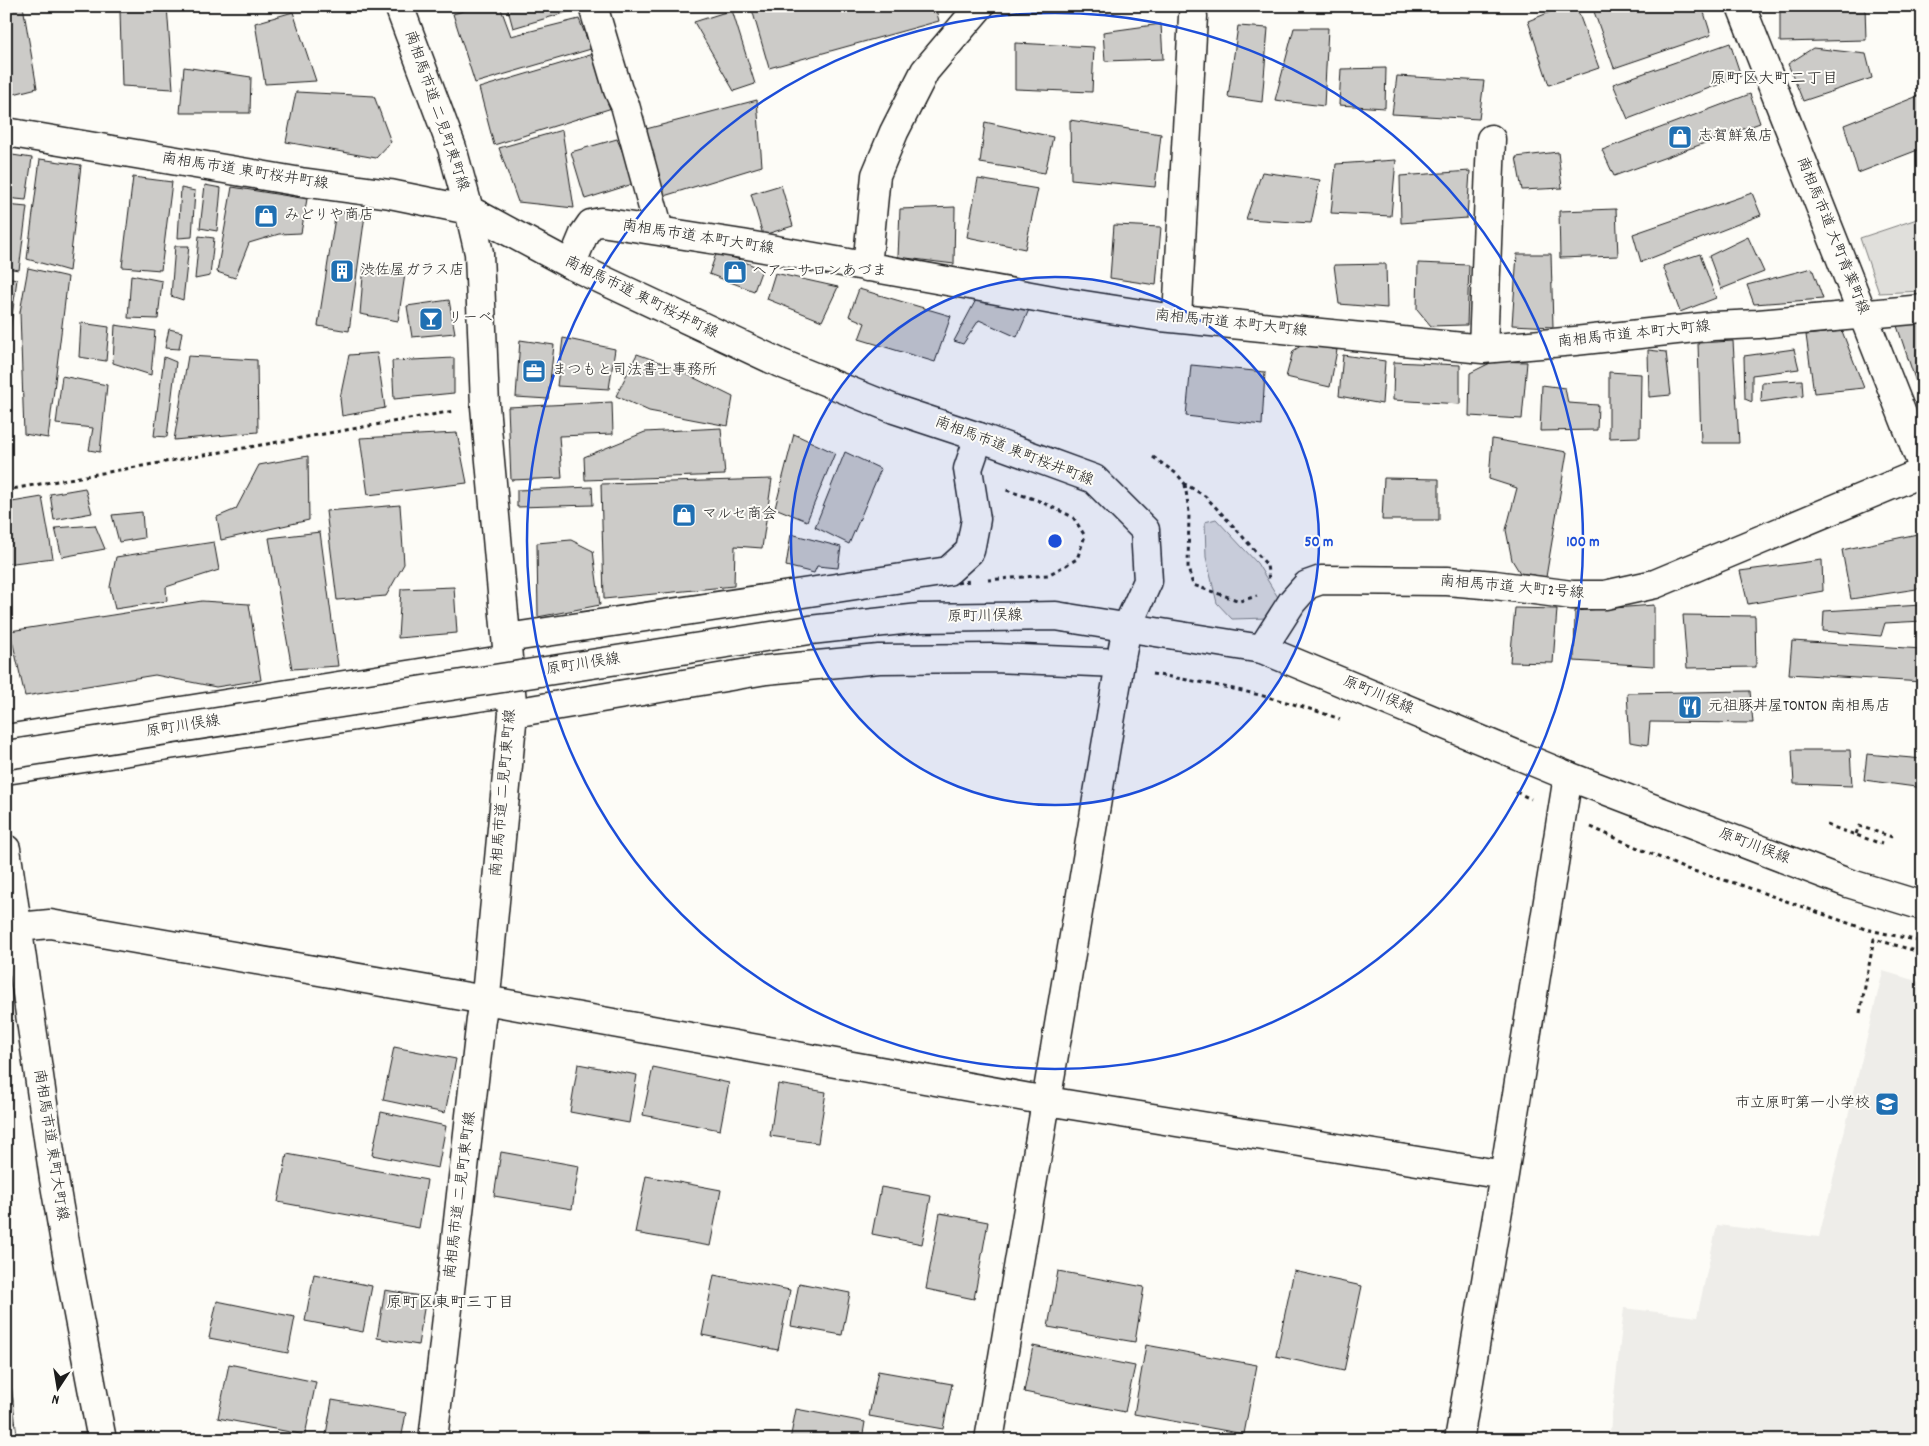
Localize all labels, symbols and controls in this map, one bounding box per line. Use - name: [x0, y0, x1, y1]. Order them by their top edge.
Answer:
- street label: 南相馬市道 二見町東町線: [398, 28, 474, 194]
- district label: 原町区大町二丁目: [1710, 68, 1838, 91]
- shop icon: 志賀鮮魚店: [1667, 124, 1693, 150]
- place label: 志賀鮮魚店: [1698, 126, 1773, 148]
- street label: 南相馬市道 東町桜井町線: [160, 148, 330, 196]
- street label: 南相馬市道 大町青葉町線: [1790, 154, 1874, 318]
- shop icon: みどりや商店: [253, 203, 279, 229]
- place label: みどりや商店: [284, 205, 374, 227]
- street label: 南相馬市道 本町大町線: [621, 215, 775, 261]
- street label: 南相馬市道 東町桜井町線: [560, 251, 722, 345]
- building icon: 渋佐屋ガラス店: [329, 258, 355, 284]
- shop icon: ヘアーサロンあづま: [722, 259, 748, 285]
- place label: 渋佐屋ガラス店: [360, 260, 464, 282]
- place label: ヘアーサロンあづま: [752, 261, 887, 283]
- street label: 南相馬市道 本町大町線: [1154, 305, 1308, 343]
- bar icon: リーベ: [418, 306, 444, 332]
- place label: リーベ: [448, 308, 493, 330]
- street label: 南相馬市道 本町大町線: [1557, 316, 1711, 354]
- office icon: まつもと司法書士事務所: [521, 358, 547, 384]
- place label: まつもと司法書士事務所: [552, 360, 717, 382]
- street label: 南相馬市道 東町桜井町線: [931, 412, 1097, 492]
- shop icon: マルセ商会: [671, 502, 697, 528]
- place label: マルセ商会: [702, 504, 777, 526]
- centre of rings: [1046, 532, 1064, 550]
- text: 50 m: [1305, 532, 1333, 554]
- text: 100 m: [1566, 532, 1600, 554]
- street label: 南相馬市道 大町2号線: [1439, 571, 1585, 605]
- street label: 原町川俣線: [947, 605, 1023, 629]
- street label: 原町川俣線: [544, 648, 622, 682]
- street label: 原町川俣線: [1339, 671, 1417, 721]
- restaurant icon: 元祖豚丼屋TONTON 南相馬店: [1677, 694, 1703, 720]
- place label: 元祖豚丼屋TONTON 南相馬店: [1708, 696, 1890, 718]
- street label: 南相馬市道 二見町東町線: [486, 708, 522, 878]
- street label: 原町川俣線: [144, 710, 222, 744]
- street label: 原町川俣線: [1715, 823, 1793, 871]
- street label: 南相馬市道 東町大町線: [27, 1068, 73, 1222]
- school or university icon: 市立原町第一小学校: [1874, 1091, 1900, 1117]
- place label: 市立原町第一小学校: [1735, 1093, 1870, 1115]
- street label: 南相馬市道 二見町東町線: [440, 1110, 482, 1280]
- district label: 原町区東町三丁目: [386, 1292, 514, 1315]
- north arrow: [32, 1364, 82, 1414]
- text: N: [50, 1388, 61, 1409]

